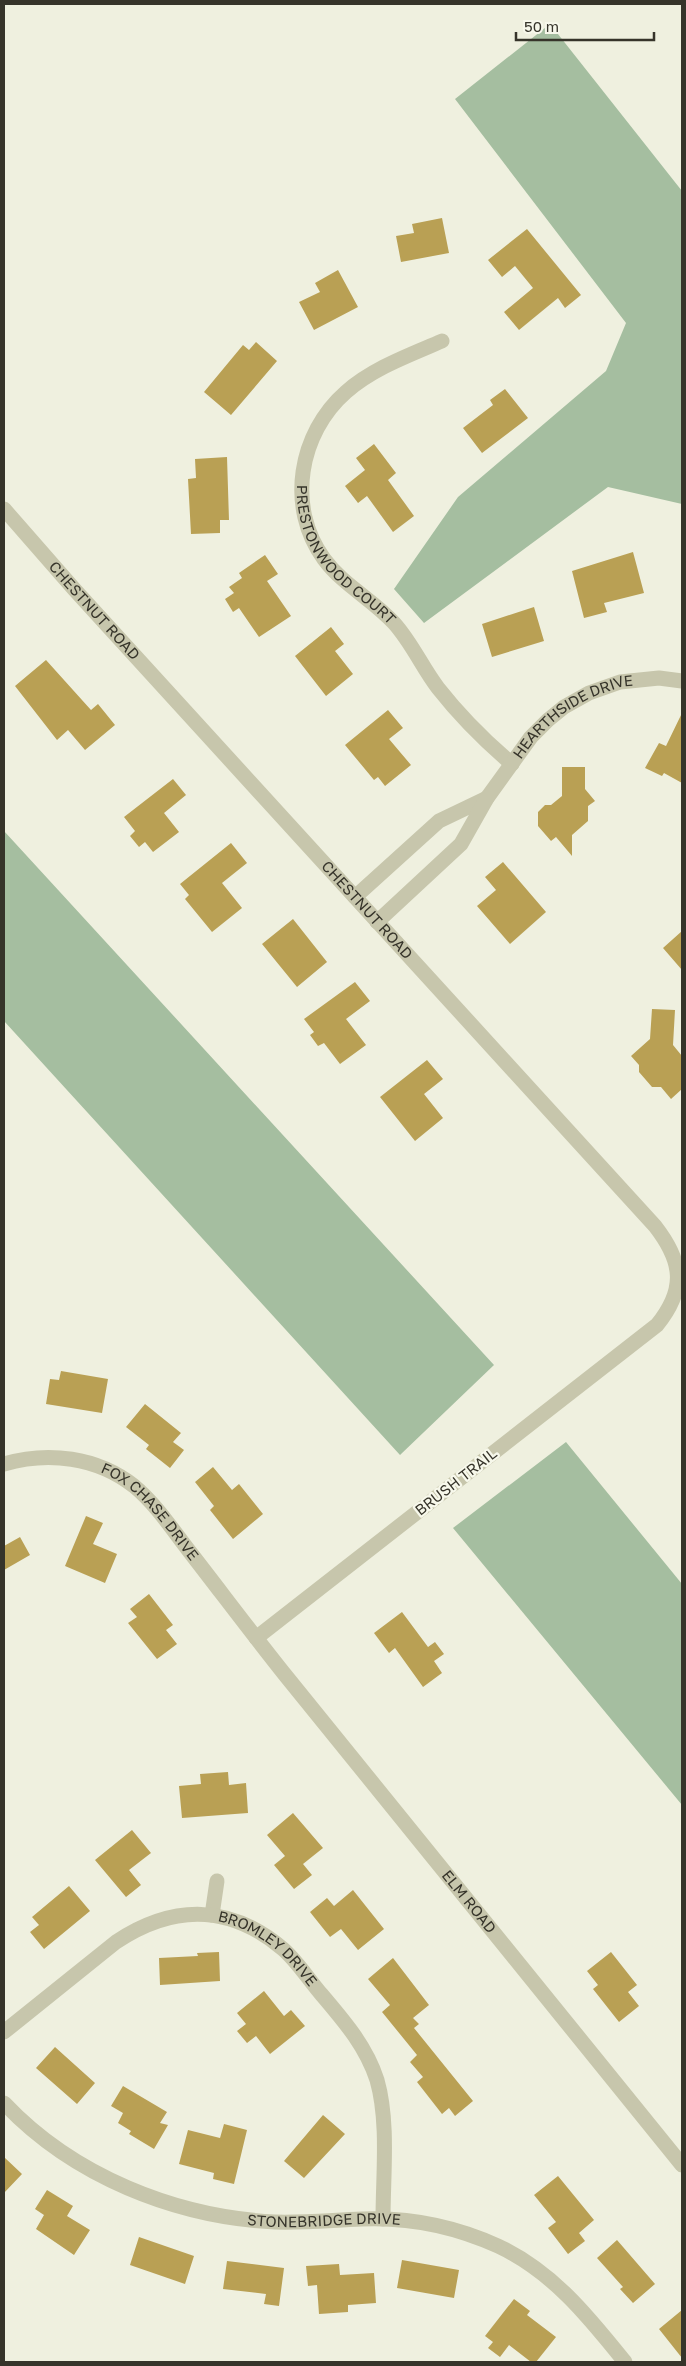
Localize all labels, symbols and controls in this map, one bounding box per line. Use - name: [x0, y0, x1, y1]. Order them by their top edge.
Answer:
- scale bar: [516, 10, 654, 42]
- text: 50 m: [524, 17, 559, 35]
- street label: PRESTONWOOD COURT: [294, 485, 400, 628]
- street label: CHESTNUT ROAD: [46, 557, 144, 663]
- street label: HEARTHSIDE DRIVE: [509, 671, 634, 762]
- street label: CHESTNUT ROAD: [318, 857, 417, 962]
- street label: BRUSH TRAIL: [411, 1443, 500, 1519]
- street label: FOX CHASE DRIVE: [99, 1458, 203, 1564]
- street label: ELM ROAD: [439, 1866, 501, 1936]
- street label: BROMLEY DRIVE: [216, 1906, 321, 1989]
- street label: STONEBRIDGE DRIVE: [246, 2209, 402, 2230]

